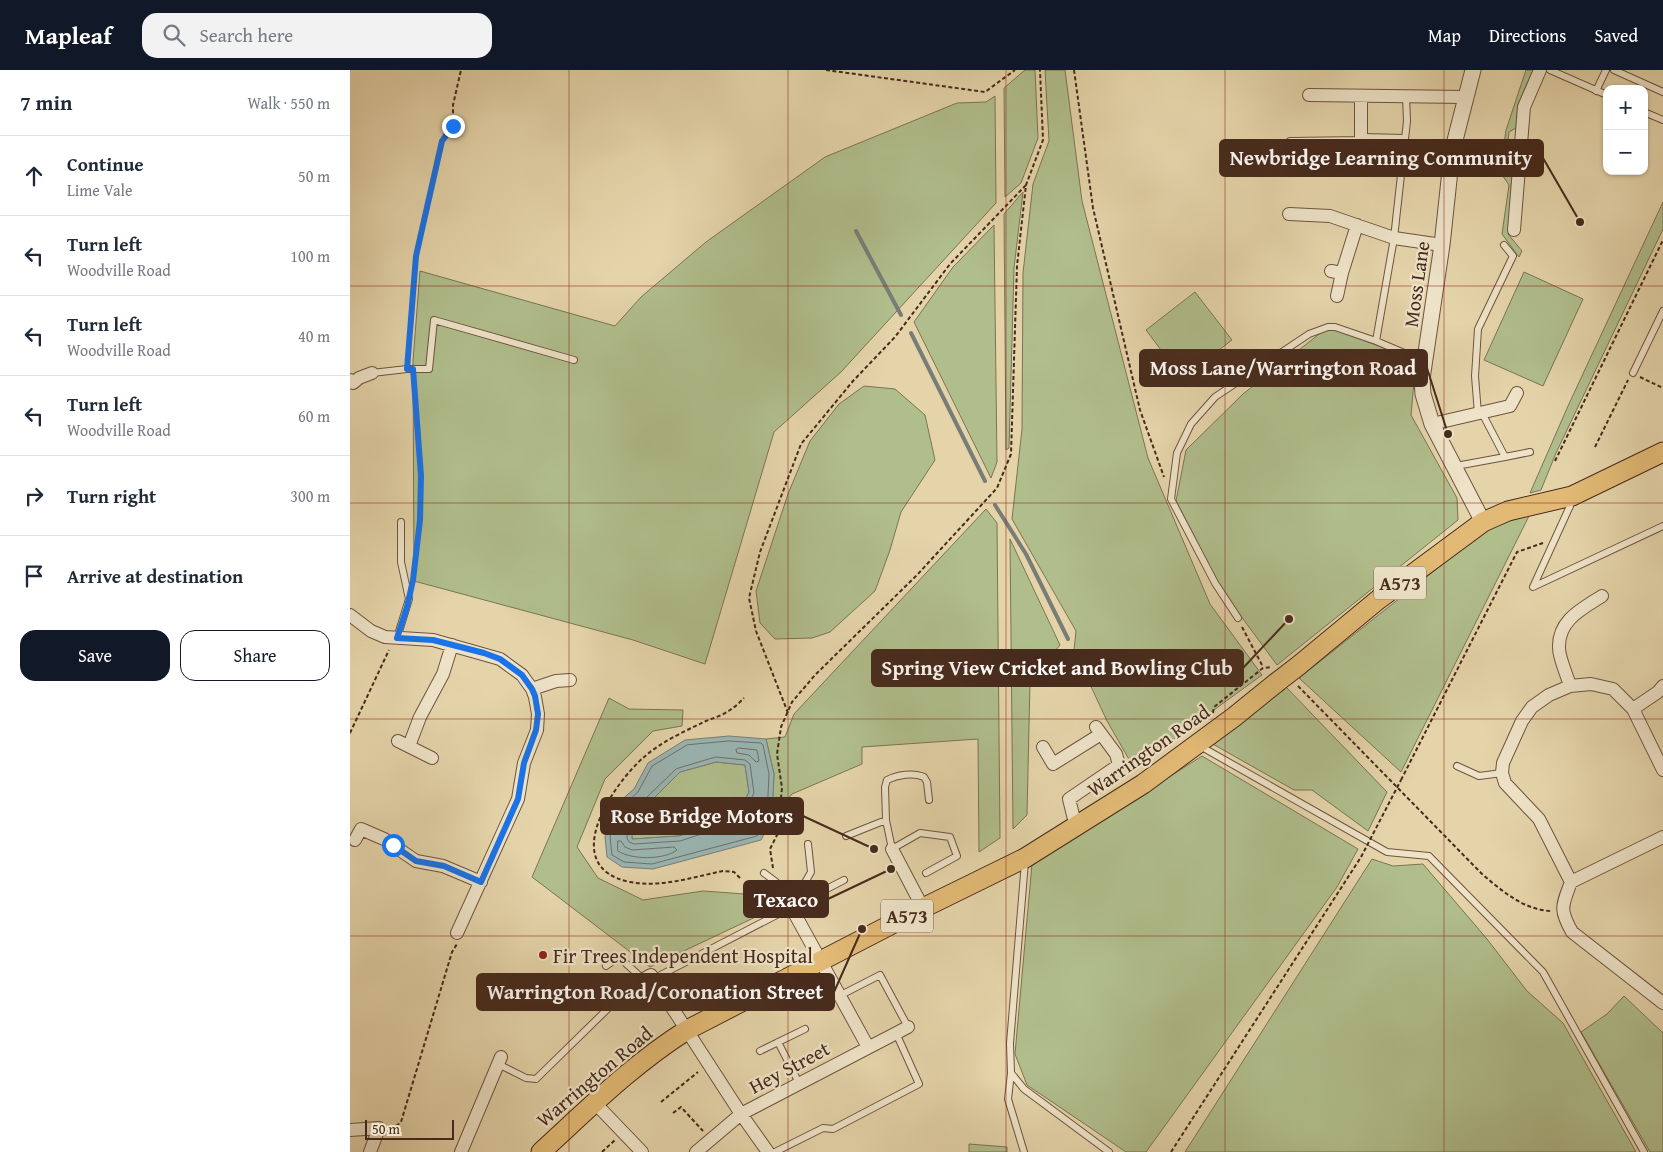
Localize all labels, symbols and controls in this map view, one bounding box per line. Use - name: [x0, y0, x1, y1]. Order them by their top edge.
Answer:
- search box: [142, 13, 492, 58]
- text: Mapleaf: [25, 18, 112, 53]
- icon: search: [160, 21, 188, 49]
- text: Search here: [200, 21, 293, 49]
- text: Map: [1428, 22, 1461, 49]
- text: Directions: [1489, 22, 1566, 49]
- text: Saved: [1594, 22, 1638, 49]
- map controls: [1603, 85, 1648, 175]
- button: +: [1603, 85, 1648, 130]
- text: 7 min: [20, 87, 72, 118]
- text: Walk · 550 m: [247, 91, 330, 115]
- route end: [442, 115, 465, 138]
- button: −: [1603, 130, 1648, 175]
- callout: Newbridge Learning Community: [1220, 140, 1543, 176]
- text: Newbridge Learning Community: [1230, 142, 1533, 173]
- text: Continue: [67, 150, 144, 178]
- icon: ahead: [20, 162, 48, 190]
- text: 50 m: [298, 164, 330, 188]
- text: Lime Vale: [67, 178, 132, 202]
- text: Turn left: [67, 230, 142, 258]
- street label: Moss Lane: [1396, 239, 1436, 329]
- icon: left: [20, 242, 48, 270]
- text: 100 m: [290, 244, 330, 268]
- text: Woodville Road: [67, 258, 171, 282]
- text: Turn left: [67, 310, 142, 338]
- icon: left: [20, 322, 48, 350]
- text: 40 m: [298, 324, 330, 348]
- text: Woodville Road: [67, 338, 171, 362]
- callout: Moss Lane/Warrington Road: [1140, 350, 1427, 386]
- text: Moss Lane/Warrington Road: [1150, 352, 1416, 383]
- text: Turn left: [67, 390, 142, 418]
- icon: left: [20, 402, 48, 430]
- text: 60 m: [298, 404, 330, 428]
- text: Woodville Road: [67, 418, 171, 442]
- icon: right: [20, 482, 48, 510]
- text: Turn right: [67, 482, 156, 510]
- text: 300 m: [290, 484, 330, 508]
- icon: arrive: [20, 562, 48, 590]
- text: Arrive at destination: [67, 562, 243, 590]
- road number: A573: [1374, 566, 1426, 600]
- button: Save: [20, 630, 170, 681]
- button: Share: [180, 630, 330, 681]
- callout: Spring View Cricket and Bowling Club: [872, 650, 1243, 686]
- text: Spring View Cricket and Bowling Club: [881, 652, 1233, 683]
- street label: Warrington Road: [1081, 697, 1215, 803]
- callout: Rose Bridge Motors: [601, 798, 803, 834]
- text: Rose Bridge Motors: [611, 800, 793, 831]
- route start: [382, 834, 405, 857]
- callout: Texaco: [744, 881, 828, 917]
- text: Texaco: [754, 884, 818, 915]
- road number: A573: [881, 899, 933, 932]
- place label: Fir Trees Independent Hospital: [553, 941, 813, 970]
- marker: Fir Trees Independent Hospital: [537, 949, 549, 961]
- callout: Warrington Road/Coronation Street: [477, 974, 834, 1010]
- text: Warrington Road/Coronation Street: [487, 976, 823, 1007]
- street label: Warrington Road: [530, 1018, 659, 1133]
- street label: Hey Street: [744, 1034, 834, 1100]
- scale bar: [365, 1117, 454, 1140]
- text: 50 m: [372, 1119, 400, 1139]

